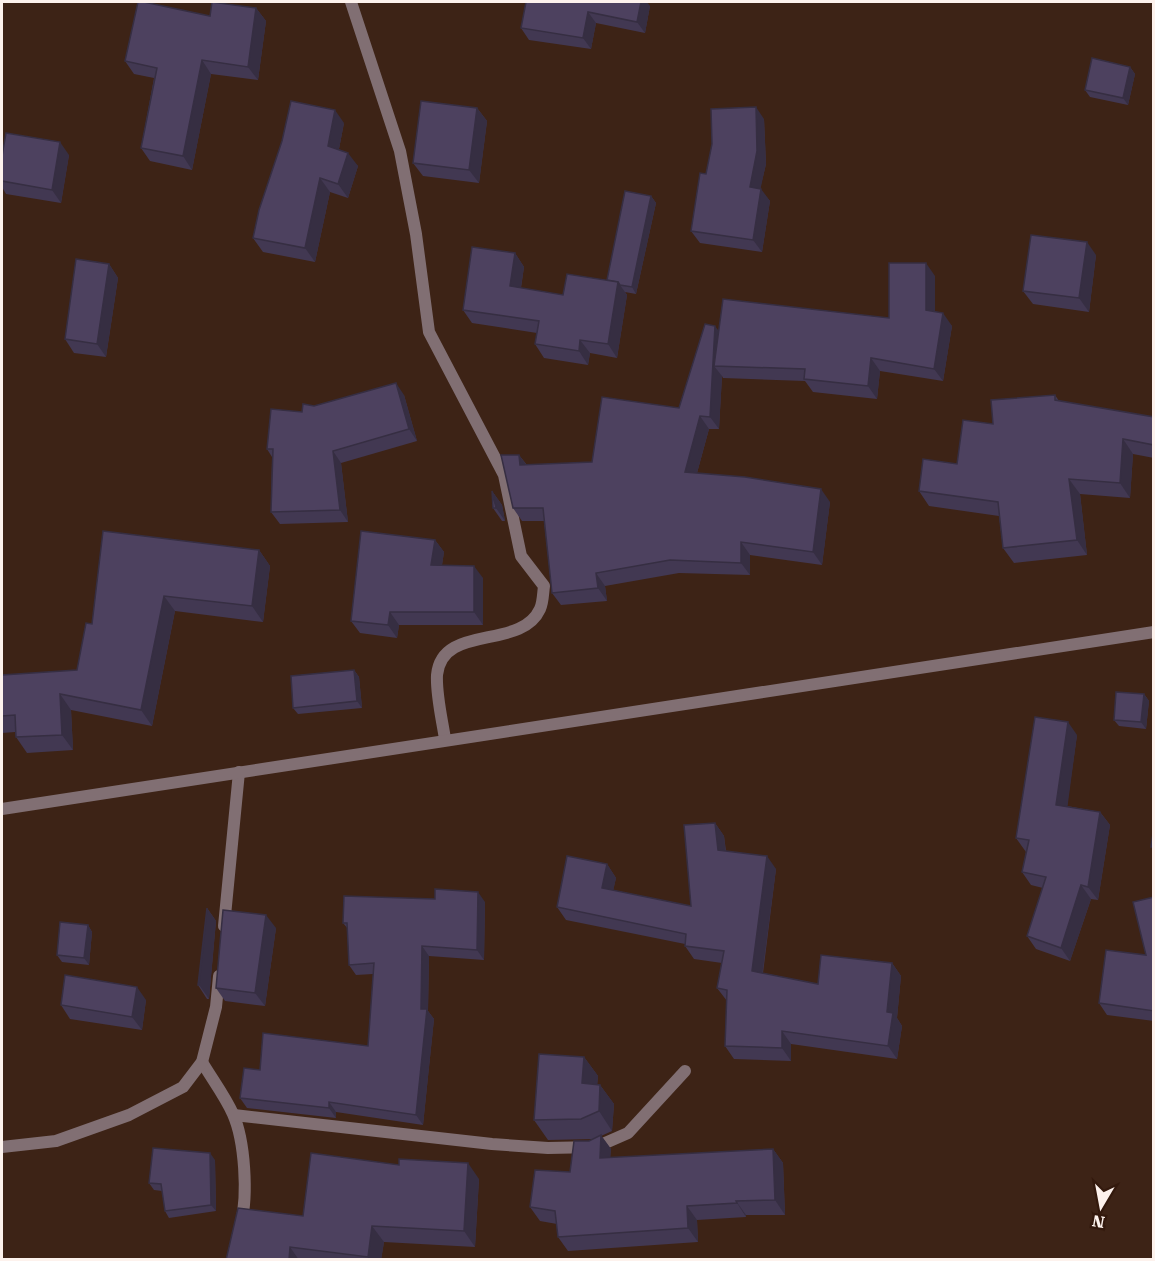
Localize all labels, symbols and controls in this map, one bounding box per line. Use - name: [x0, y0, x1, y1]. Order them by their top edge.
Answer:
- north arrow: [1071, 1177, 1131, 1237]
- text: N: [1091, 1211, 1106, 1232]

